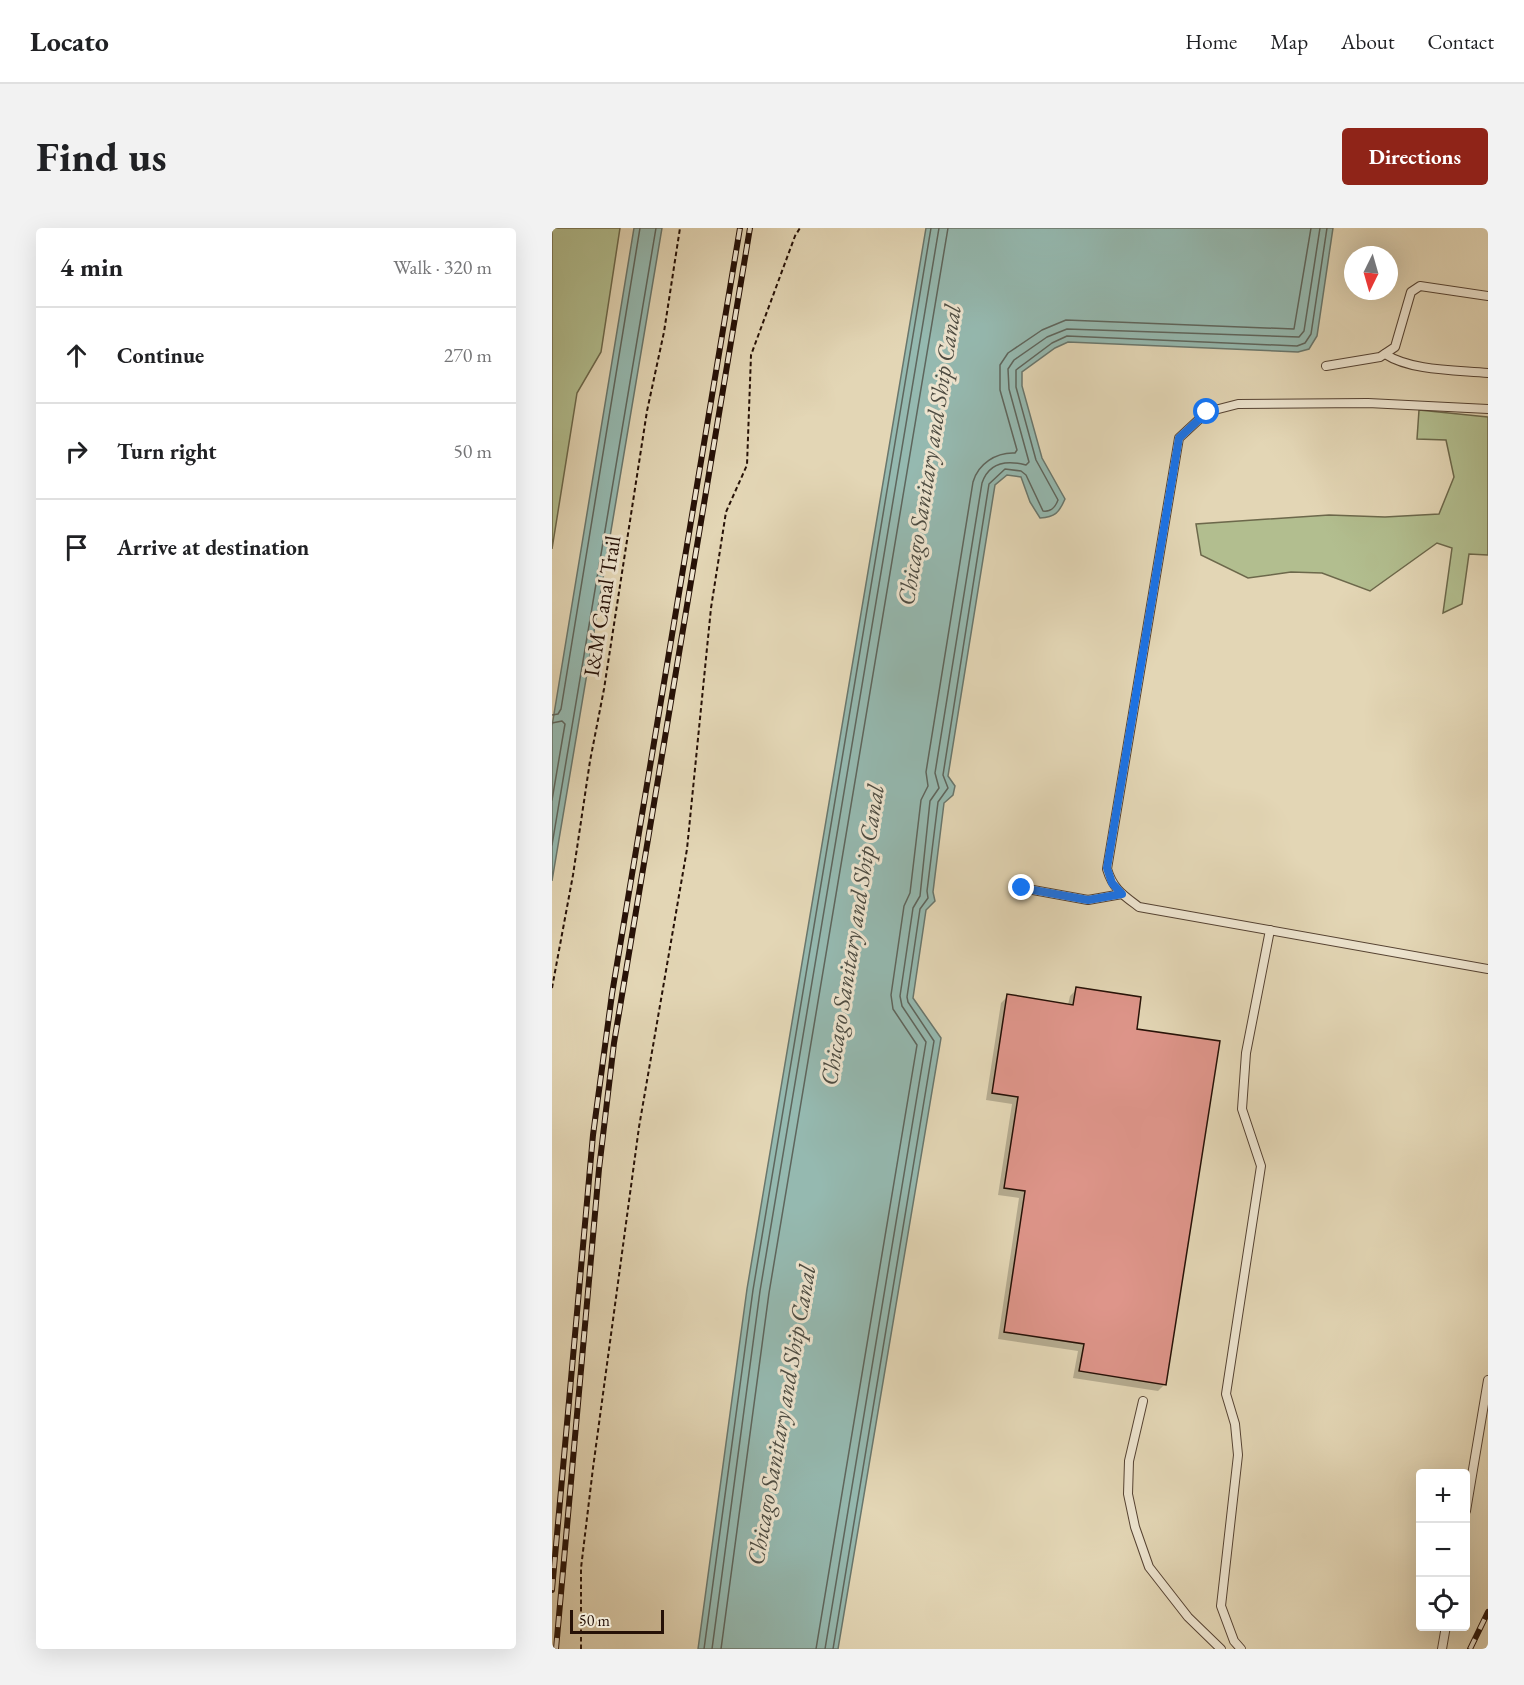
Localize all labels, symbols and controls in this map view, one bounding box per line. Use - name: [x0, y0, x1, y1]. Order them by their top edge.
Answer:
- text: Locato: [30, 23, 109, 59]
- text: Home: [1185, 28, 1237, 55]
- text: Map: [1270, 28, 1308, 55]
- text: About: [1341, 28, 1394, 55]
- text: Contact: [1427, 28, 1494, 55]
- button: Directions: [1342, 128, 1488, 185]
- text: Find us: [36, 129, 167, 184]
- north arrow: [1344, 246, 1398, 300]
- text: 4 min: [60, 250, 123, 284]
- text: Walk · 320 m: [393, 254, 492, 280]
- water label: Chicago Sanitary and Ship Canal: [890, 301, 968, 608]
- icon: ahead: [60, 339, 93, 372]
- text: Continue: [117, 341, 204, 370]
- text: 270 m: [444, 342, 492, 368]
- route start: [1193, 398, 1219, 424]
- icon: right: [60, 435, 93, 468]
- text: Turn right: [117, 437, 216, 466]
- text: 50 m: [453, 438, 492, 464]
- icon: arrive: [60, 531, 93, 564]
- text: Arrive at destination: [117, 533, 309, 562]
- street label: I&M Canal Trail: [577, 534, 627, 678]
- water label: Chicago Sanitary and Ship Canal: [813, 781, 891, 1088]
- route end: [1008, 874, 1034, 900]
- water label: Chicago Sanitary and Ship Canal: [739, 1261, 823, 1567]
- map controls: [1416, 1469, 1470, 1631]
- button: +: [1416, 1469, 1470, 1523]
- button: −: [1416, 1523, 1470, 1577]
- button: locate: [1416, 1577, 1470, 1631]
- scale bar: [570, 1607, 664, 1634]
- text: 50 m: [579, 1610, 610, 1631]

